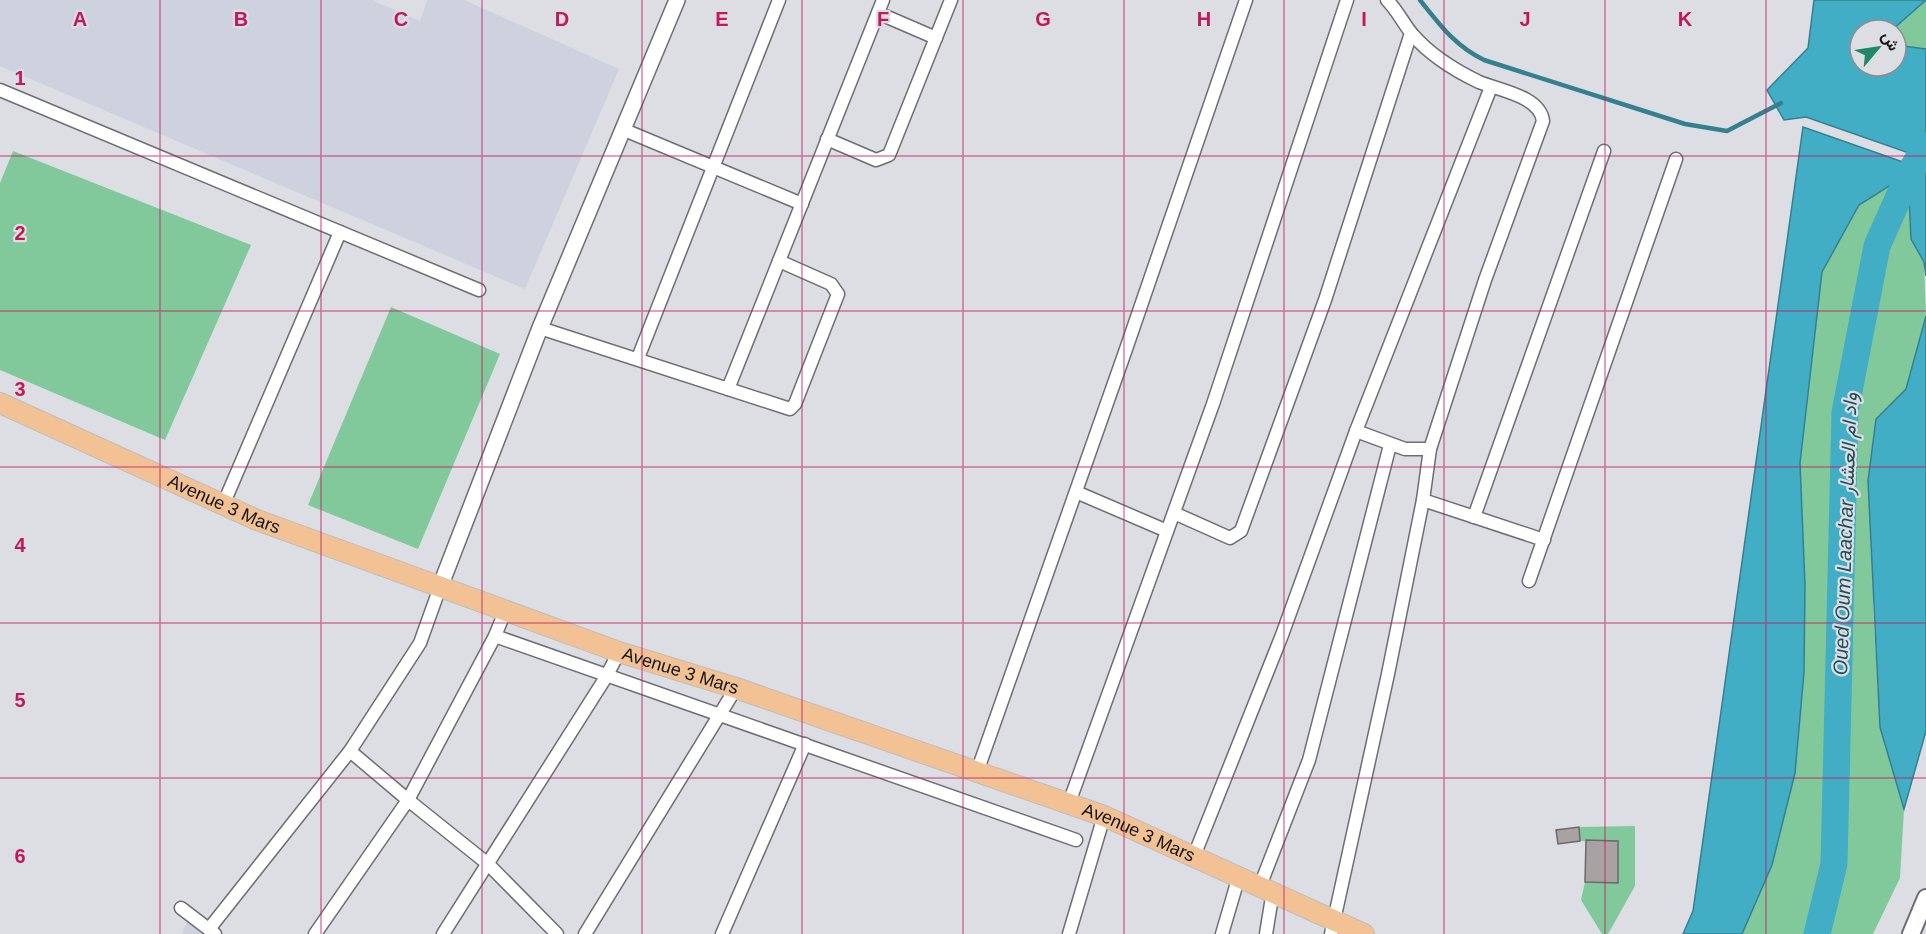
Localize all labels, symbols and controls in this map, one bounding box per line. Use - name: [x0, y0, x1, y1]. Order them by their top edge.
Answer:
- text: A: [73, 8, 87, 30]
- text: B: [234, 8, 248, 30]
- text: C: [394, 8, 408, 30]
- text: D: [555, 8, 569, 30]
- text: E: [715, 8, 729, 30]
- text: F: [877, 8, 889, 30]
- text: G: [1035, 8, 1051, 30]
- text: H: [1197, 8, 1211, 30]
- text: I: [1361, 8, 1367, 30]
- text: J: [1519, 8, 1531, 30]
- text: K: [1678, 8, 1693, 30]
- north arrow: [1848, 18, 1908, 78]
- text: ش: [1878, 28, 1903, 54]
- text: 1: [14, 67, 26, 89]
- text: 2: [14, 222, 26, 244]
- text: 3: [14, 378, 26, 400]
- water label: Oued Oum Laachar واد ام العشار: [1829, 392, 1864, 676]
- street label: Avenue 3 Mars: [165, 471, 283, 538]
- text: 4: [14, 534, 26, 556]
- street label: Avenue 3 Mars: [620, 644, 741, 698]
- text: 5: [14, 689, 26, 711]
- street label: Avenue 3 Mars: [1080, 799, 1198, 866]
- text: 6: [14, 845, 26, 867]

